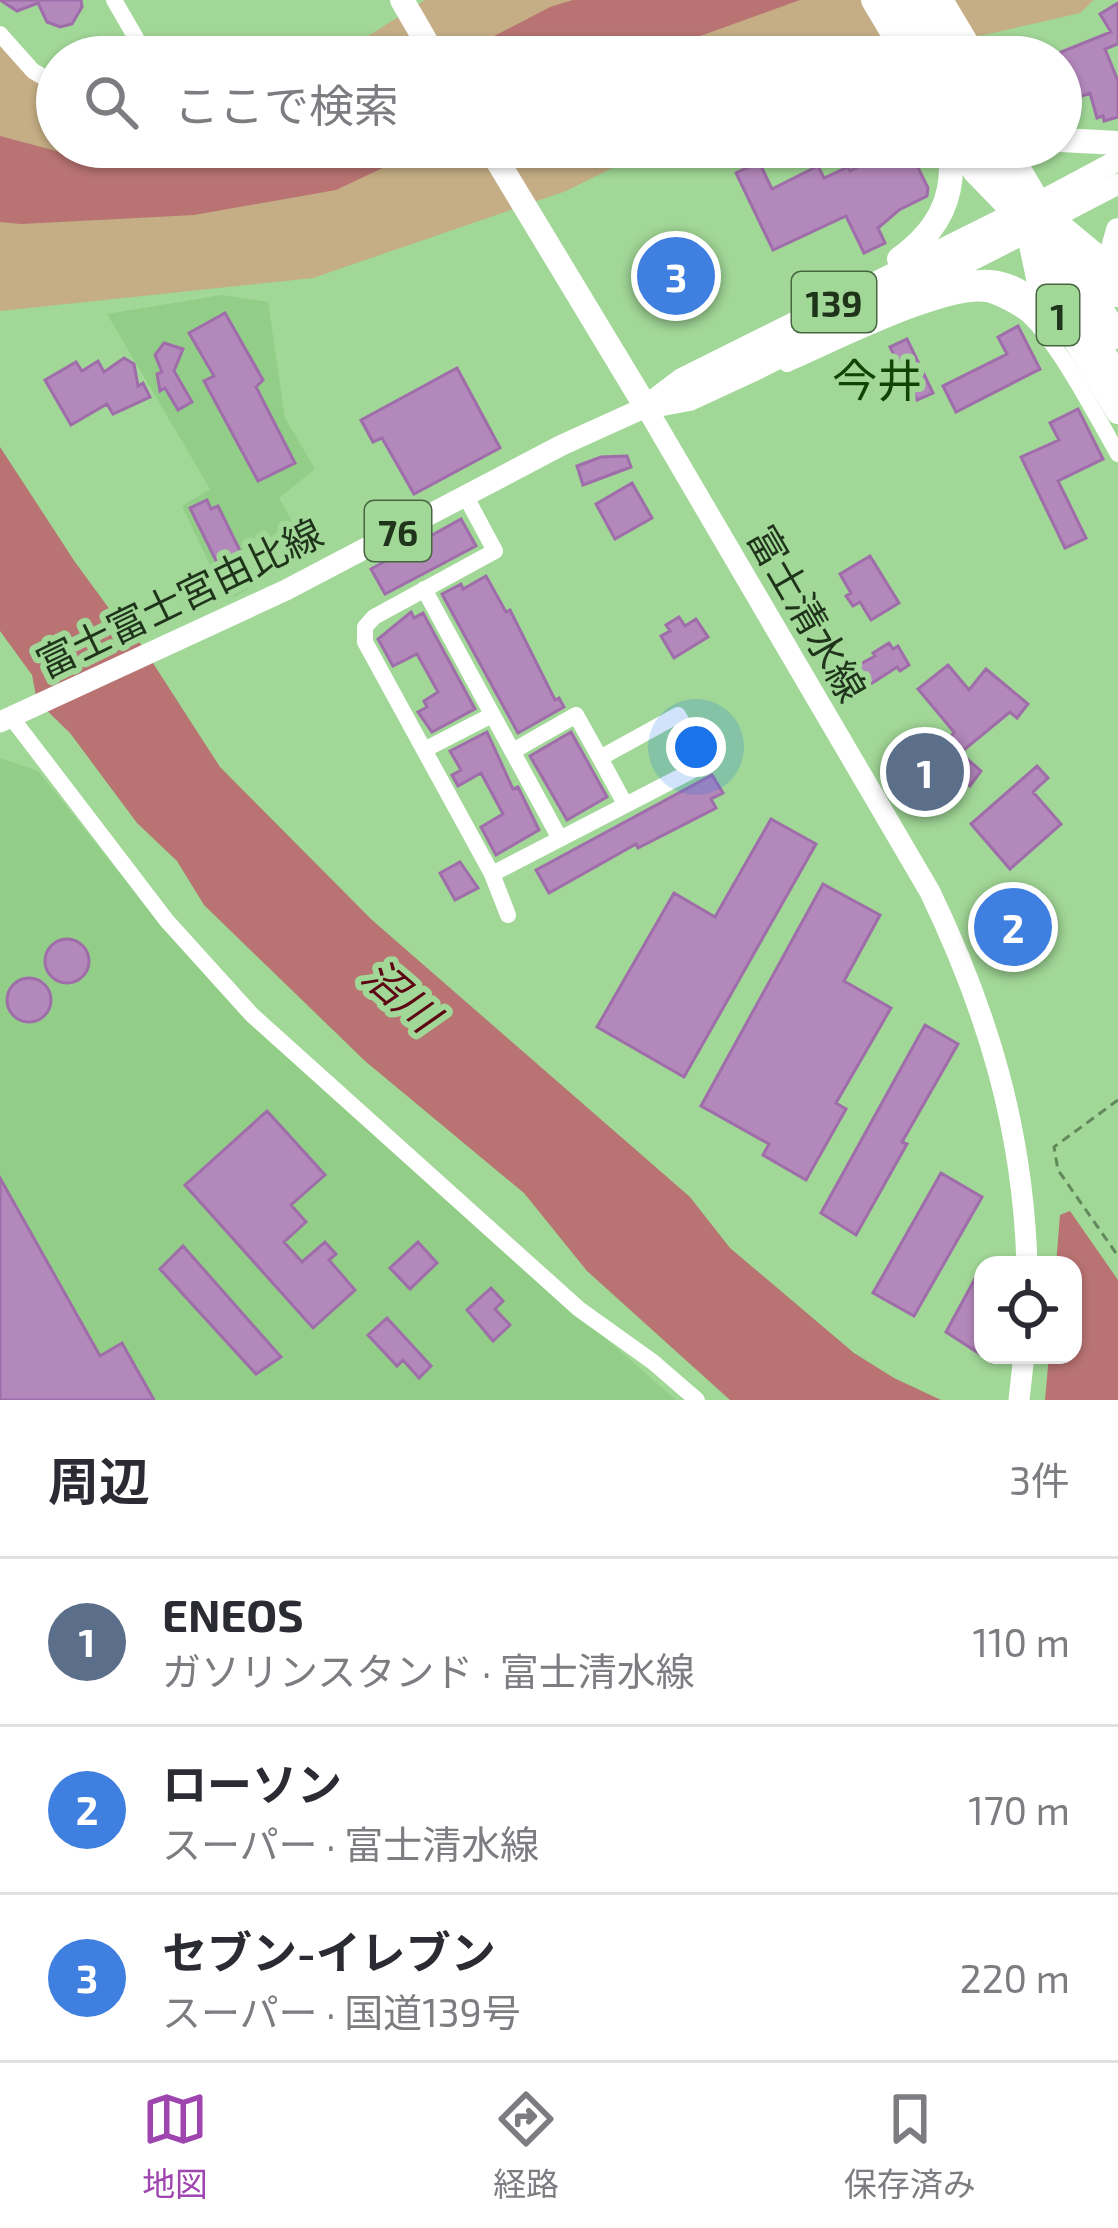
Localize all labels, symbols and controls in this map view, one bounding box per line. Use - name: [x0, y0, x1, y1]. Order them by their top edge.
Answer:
- search box: [36, 36, 1082, 168]
- icon: search: [78, 69, 144, 135]
- text: ここで検索: [174, 77, 399, 131]
- pin: 3: [637, 231, 715, 321]
- road number: 139: [792, 272, 876, 332]
- road number: 1: [1037, 285, 1079, 345]
- district label: 今井: [832, 352, 922, 406]
- road number: 76: [365, 501, 431, 561]
- street label: 富士富士宮由比線: [28, 507, 330, 687]
- street label: 富士清水線: [739, 517, 877, 709]
- your location: [666, 717, 726, 777]
- pin: 1: [886, 727, 964, 817]
- pin: 2: [974, 882, 1052, 972]
- water label: 沼川: [354, 948, 453, 1043]
- map controls: [974, 1256, 1082, 1364]
- button: locate: [974, 1256, 1082, 1364]
- text: 周辺: [48, 1449, 150, 1510]
- text: 3件: [1009, 1456, 1070, 1503]
- text: ENEOS: [162, 1587, 304, 1641]
- text: 1: [79, 1618, 95, 1665]
- text: 110 m: [973, 1618, 1070, 1665]
- text: ガソリンスタンド · 富士清水線: [162, 1647, 695, 1694]
- text: ローソン: [162, 1756, 342, 1810]
- text: 2: [76, 1786, 98, 1833]
- text: 170 m: [968, 1786, 1070, 1833]
- text: スーパー · 富士清水線: [162, 1820, 539, 1867]
- text: セブン-イレブン: [162, 1924, 496, 1978]
- text: 3: [76, 1954, 98, 2001]
- text: 220 m: [960, 1954, 1070, 2001]
- text: スーパー · 国道139号: [162, 1988, 521, 2035]
- tab: 地図: [142, 2086, 208, 2206]
- tab: 経路: [493, 2086, 559, 2206]
- tab: 保存済み: [844, 2086, 976, 2206]

